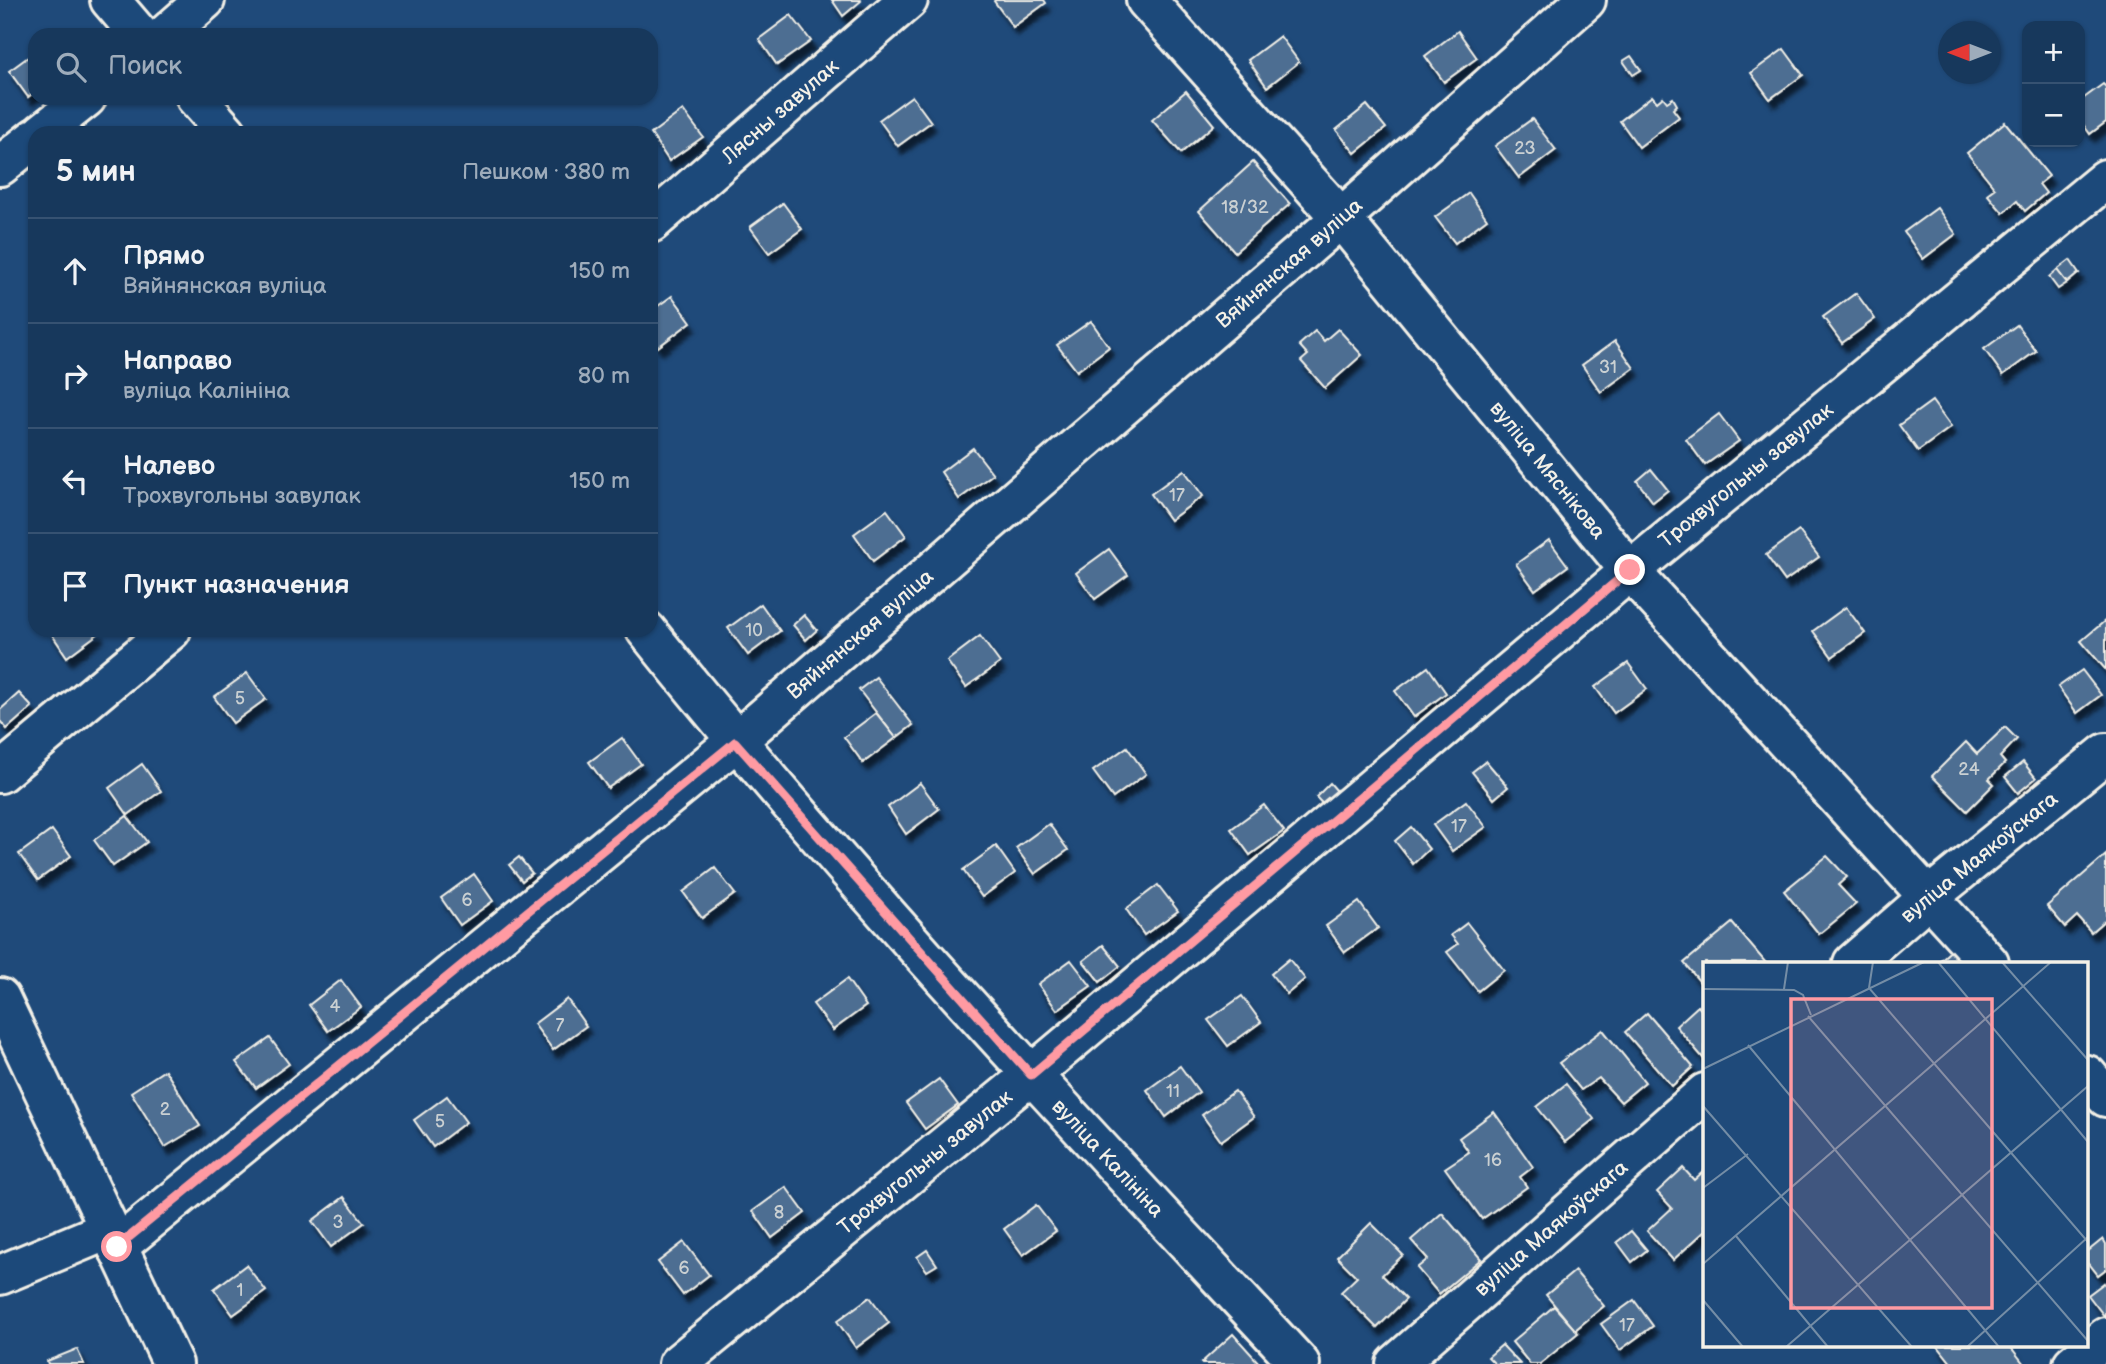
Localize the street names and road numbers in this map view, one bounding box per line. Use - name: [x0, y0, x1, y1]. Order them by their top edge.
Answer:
- street label: Лясны завулак: [716, 54, 844, 170]
- street label: Вяйнянская вуліца: [1211, 193, 1368, 334]
- street label: вуліца Мяснікова: [1484, 396, 1611, 545]
- street label: Трохвугольны завулак: [1654, 397, 1839, 553]
- street label: Вяйнянская вуліца: [782, 564, 939, 705]
- street label: вуліца Маякоўскага: [1896, 786, 2063, 928]
- street label: Трохвугольны завулак: [833, 1084, 1018, 1240]
- street label: вуліца Калініна: [1046, 1094, 1169, 1223]
- street label: вуліца Маякоўскага: [1470, 1155, 1634, 1302]

